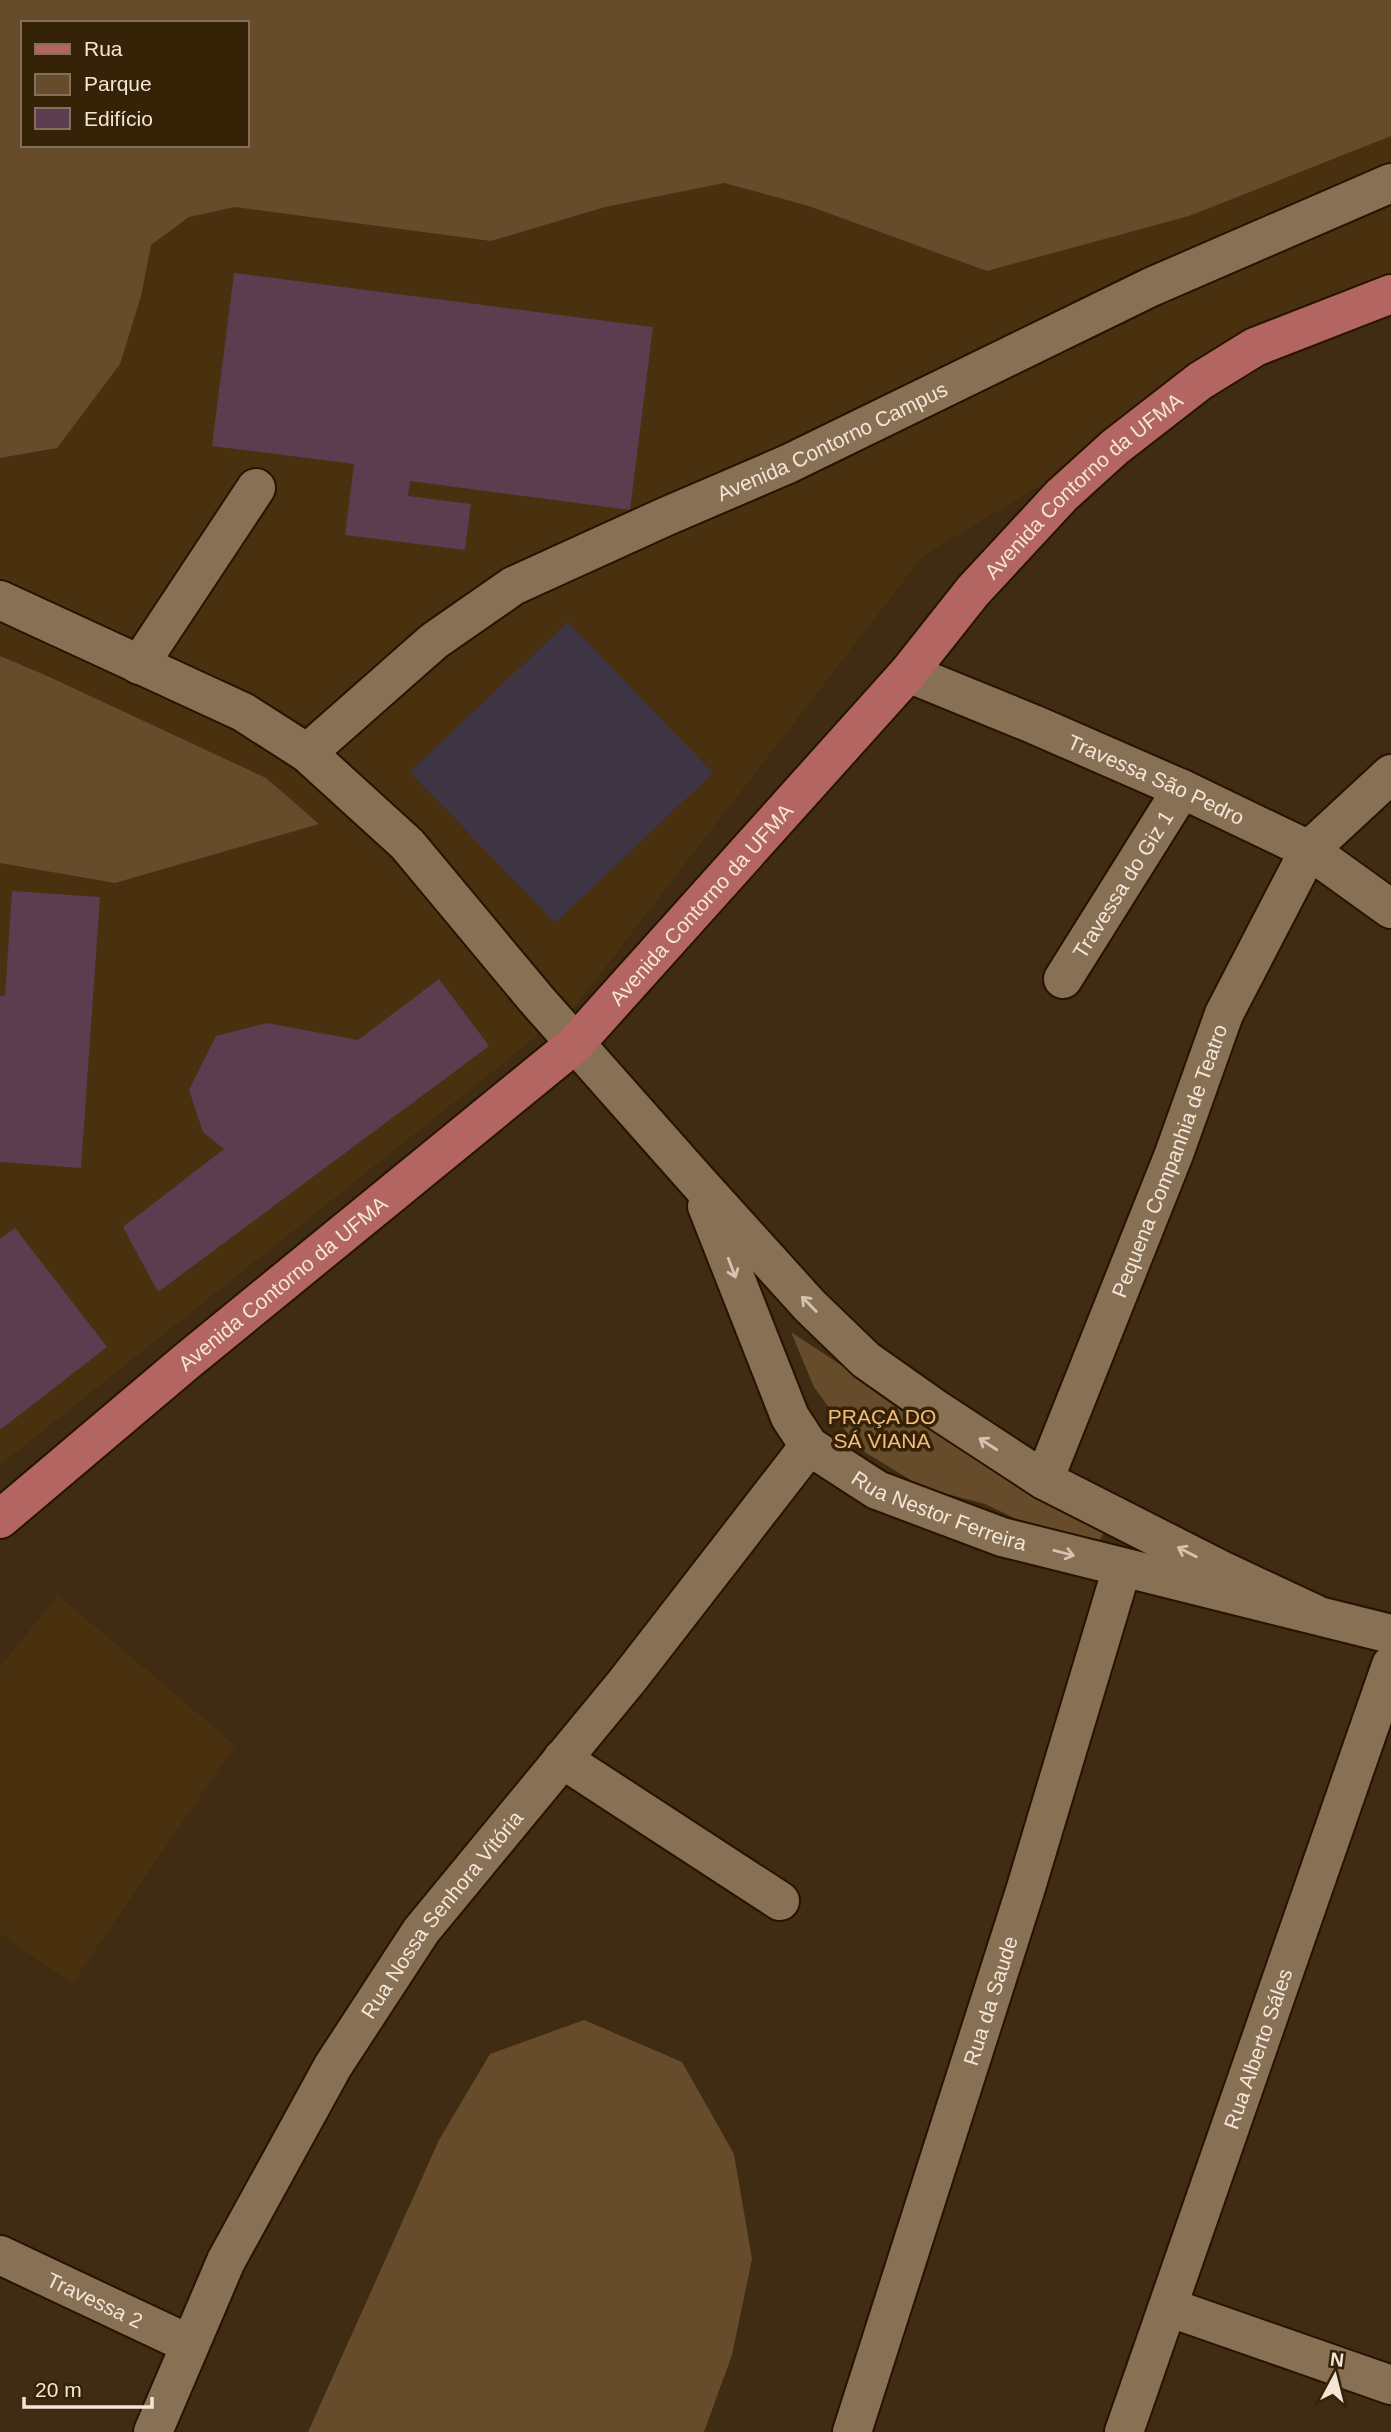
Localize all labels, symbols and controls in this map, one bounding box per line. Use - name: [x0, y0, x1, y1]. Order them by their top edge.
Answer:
- legend: [21, 21, 248, 147]
- text: Rua: [84, 37, 123, 60]
- text: Parque: [84, 72, 152, 95]
- text: Edifício: [84, 107, 153, 130]
- street label: Avenida Contorno Campus: [713, 377, 951, 505]
- street label: Avenida Contorno da UFMA: [979, 388, 1187, 583]
- street label: Travessa São Pedro: [1065, 729, 1248, 829]
- street label: Avenida Contorno da UFMA: [604, 799, 797, 1009]
- street label: Travessa do Giz 1: [1068, 806, 1177, 962]
- street label: Pequena Companhia de Teatro: [1107, 1021, 1231, 1301]
- street label: Avenida Contorno da UFMA: [173, 1191, 391, 1375]
- one-way arrow: [726, 1257, 739, 1279]
- one-way arrow: [800, 1296, 817, 1313]
- park label: PRAÇA DO SÁ VIANA: [828, 1405, 936, 1452]
- one-way arrow: [978, 1436, 998, 1450]
- street label: Rua Nestor Ferreira: [848, 1466, 1029, 1554]
- one-way arrow: [1177, 1545, 1198, 1559]
- one-way arrow: [1052, 1547, 1075, 1560]
- street label: Rua Nossa Senhora Vitória: [356, 1806, 527, 2022]
- street label: Rua da Saude: [959, 1933, 1021, 2068]
- street label: Rua Alberto Sáles: [1219, 1965, 1296, 2132]
- street label: Travessa 2: [43, 2267, 147, 2332]
- north arrow: [1300, 2341, 1370, 2411]
- text: N: [1329, 2348, 1345, 2371]
- scale bar: [24, 2366, 152, 2410]
- text: 20 m: [35, 2378, 82, 2401]

